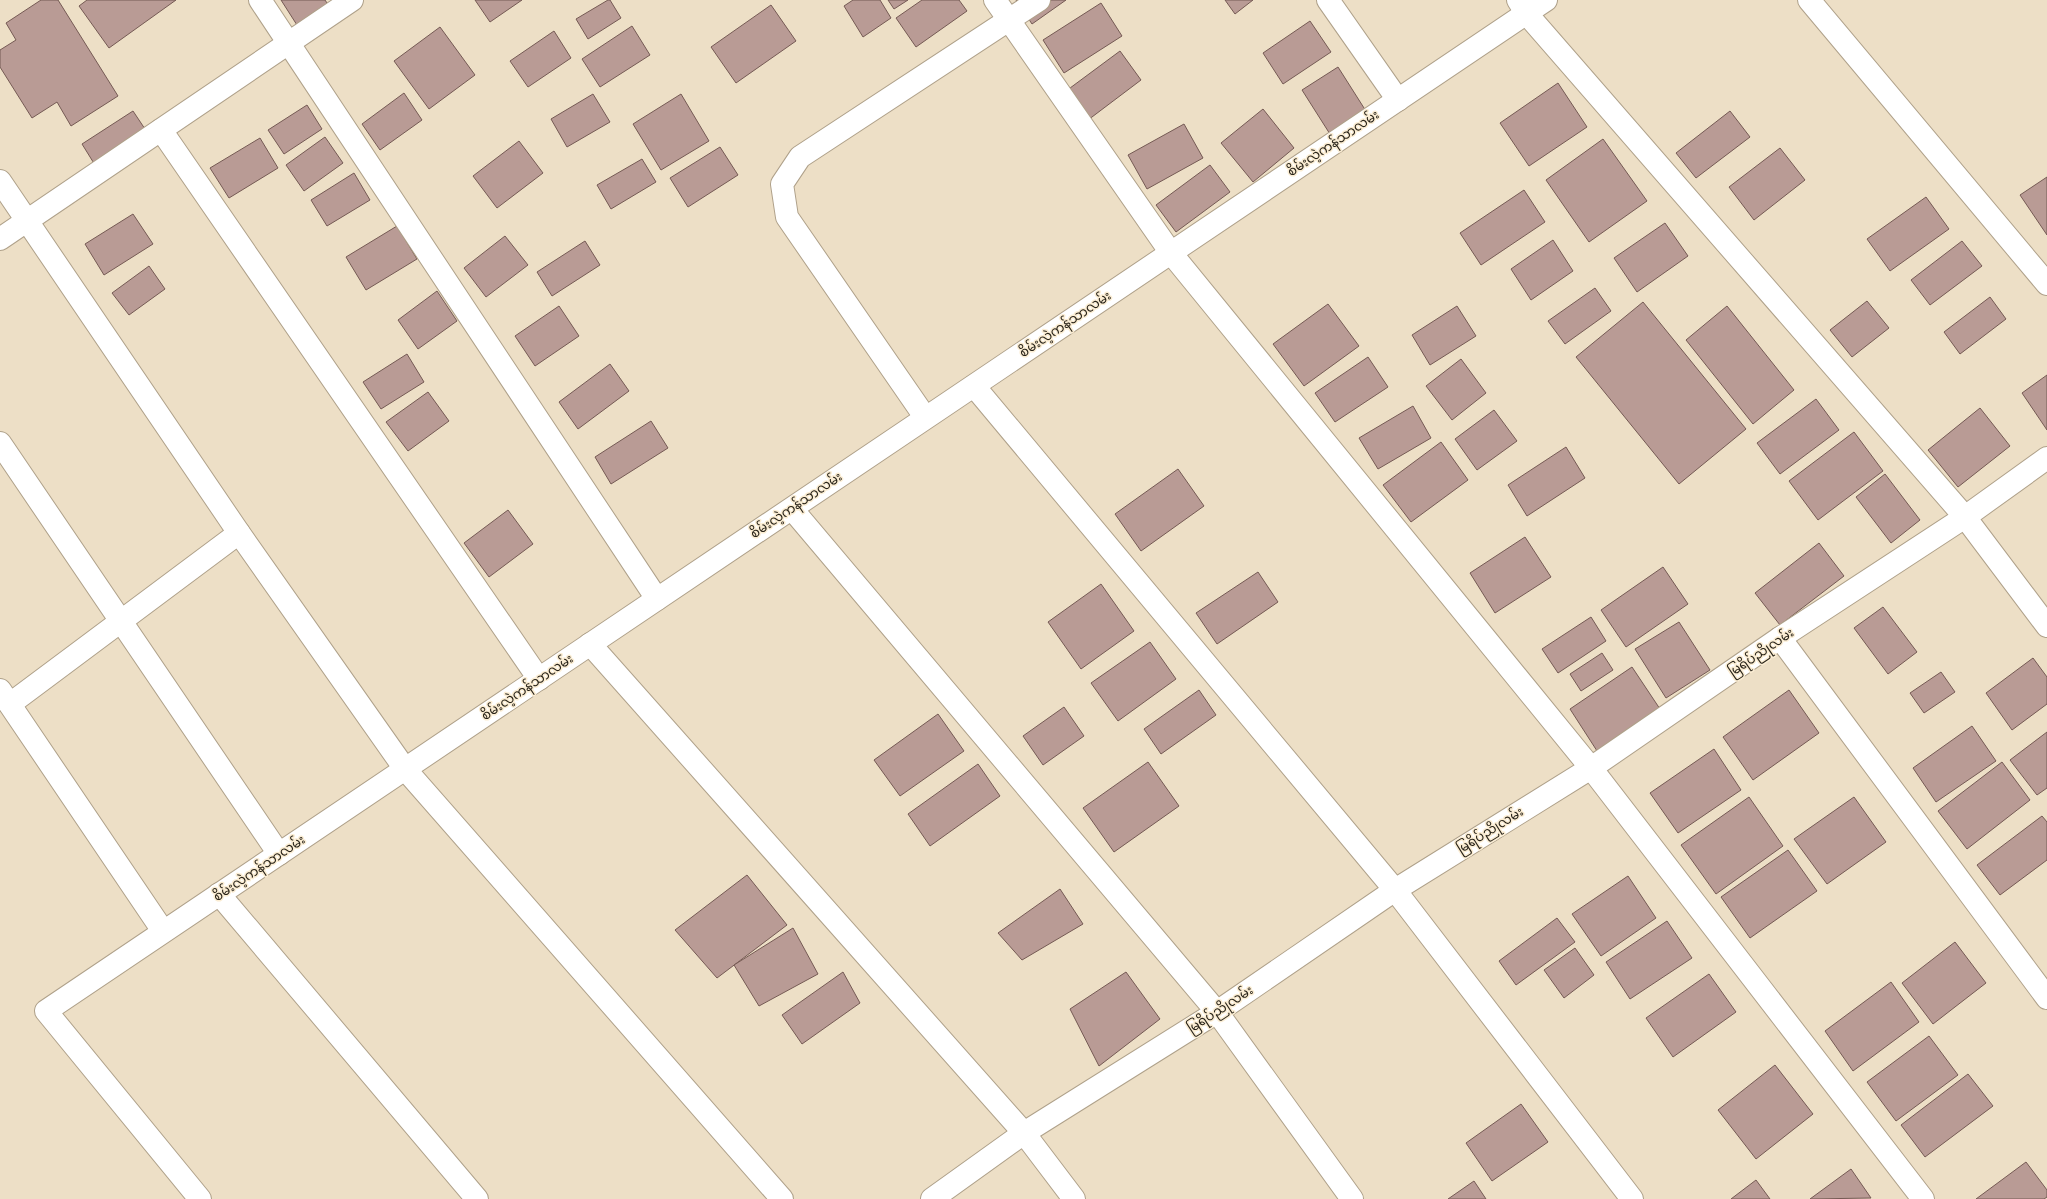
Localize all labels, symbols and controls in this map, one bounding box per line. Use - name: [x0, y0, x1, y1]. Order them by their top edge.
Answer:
- street label: စိမ်းလဲ့ကန်သာလမ်း: [1284, 106, 1383, 182]
- street label: စိမ်းလဲ့ကန်သာလမ်း: [1016, 287, 1115, 363]
- street label: စိမ်းလဲ့ကန်သာလမ်း: [747, 468, 846, 544]
- street label: မြရိပ်ညိုလမ်း: [1725, 624, 1798, 682]
- street label: စိမ်းလဲ့ကန်သာလမ်း: [478, 650, 577, 726]
- street label: မြရိပ်ညိုလမ်း: [1454, 803, 1527, 859]
- street label: စိမ်းလဲ့ကန်သာလမ်း: [210, 831, 309, 907]
- street label: မြရိပ်ညိုလမ်း: [1184, 981, 1257, 1038]

